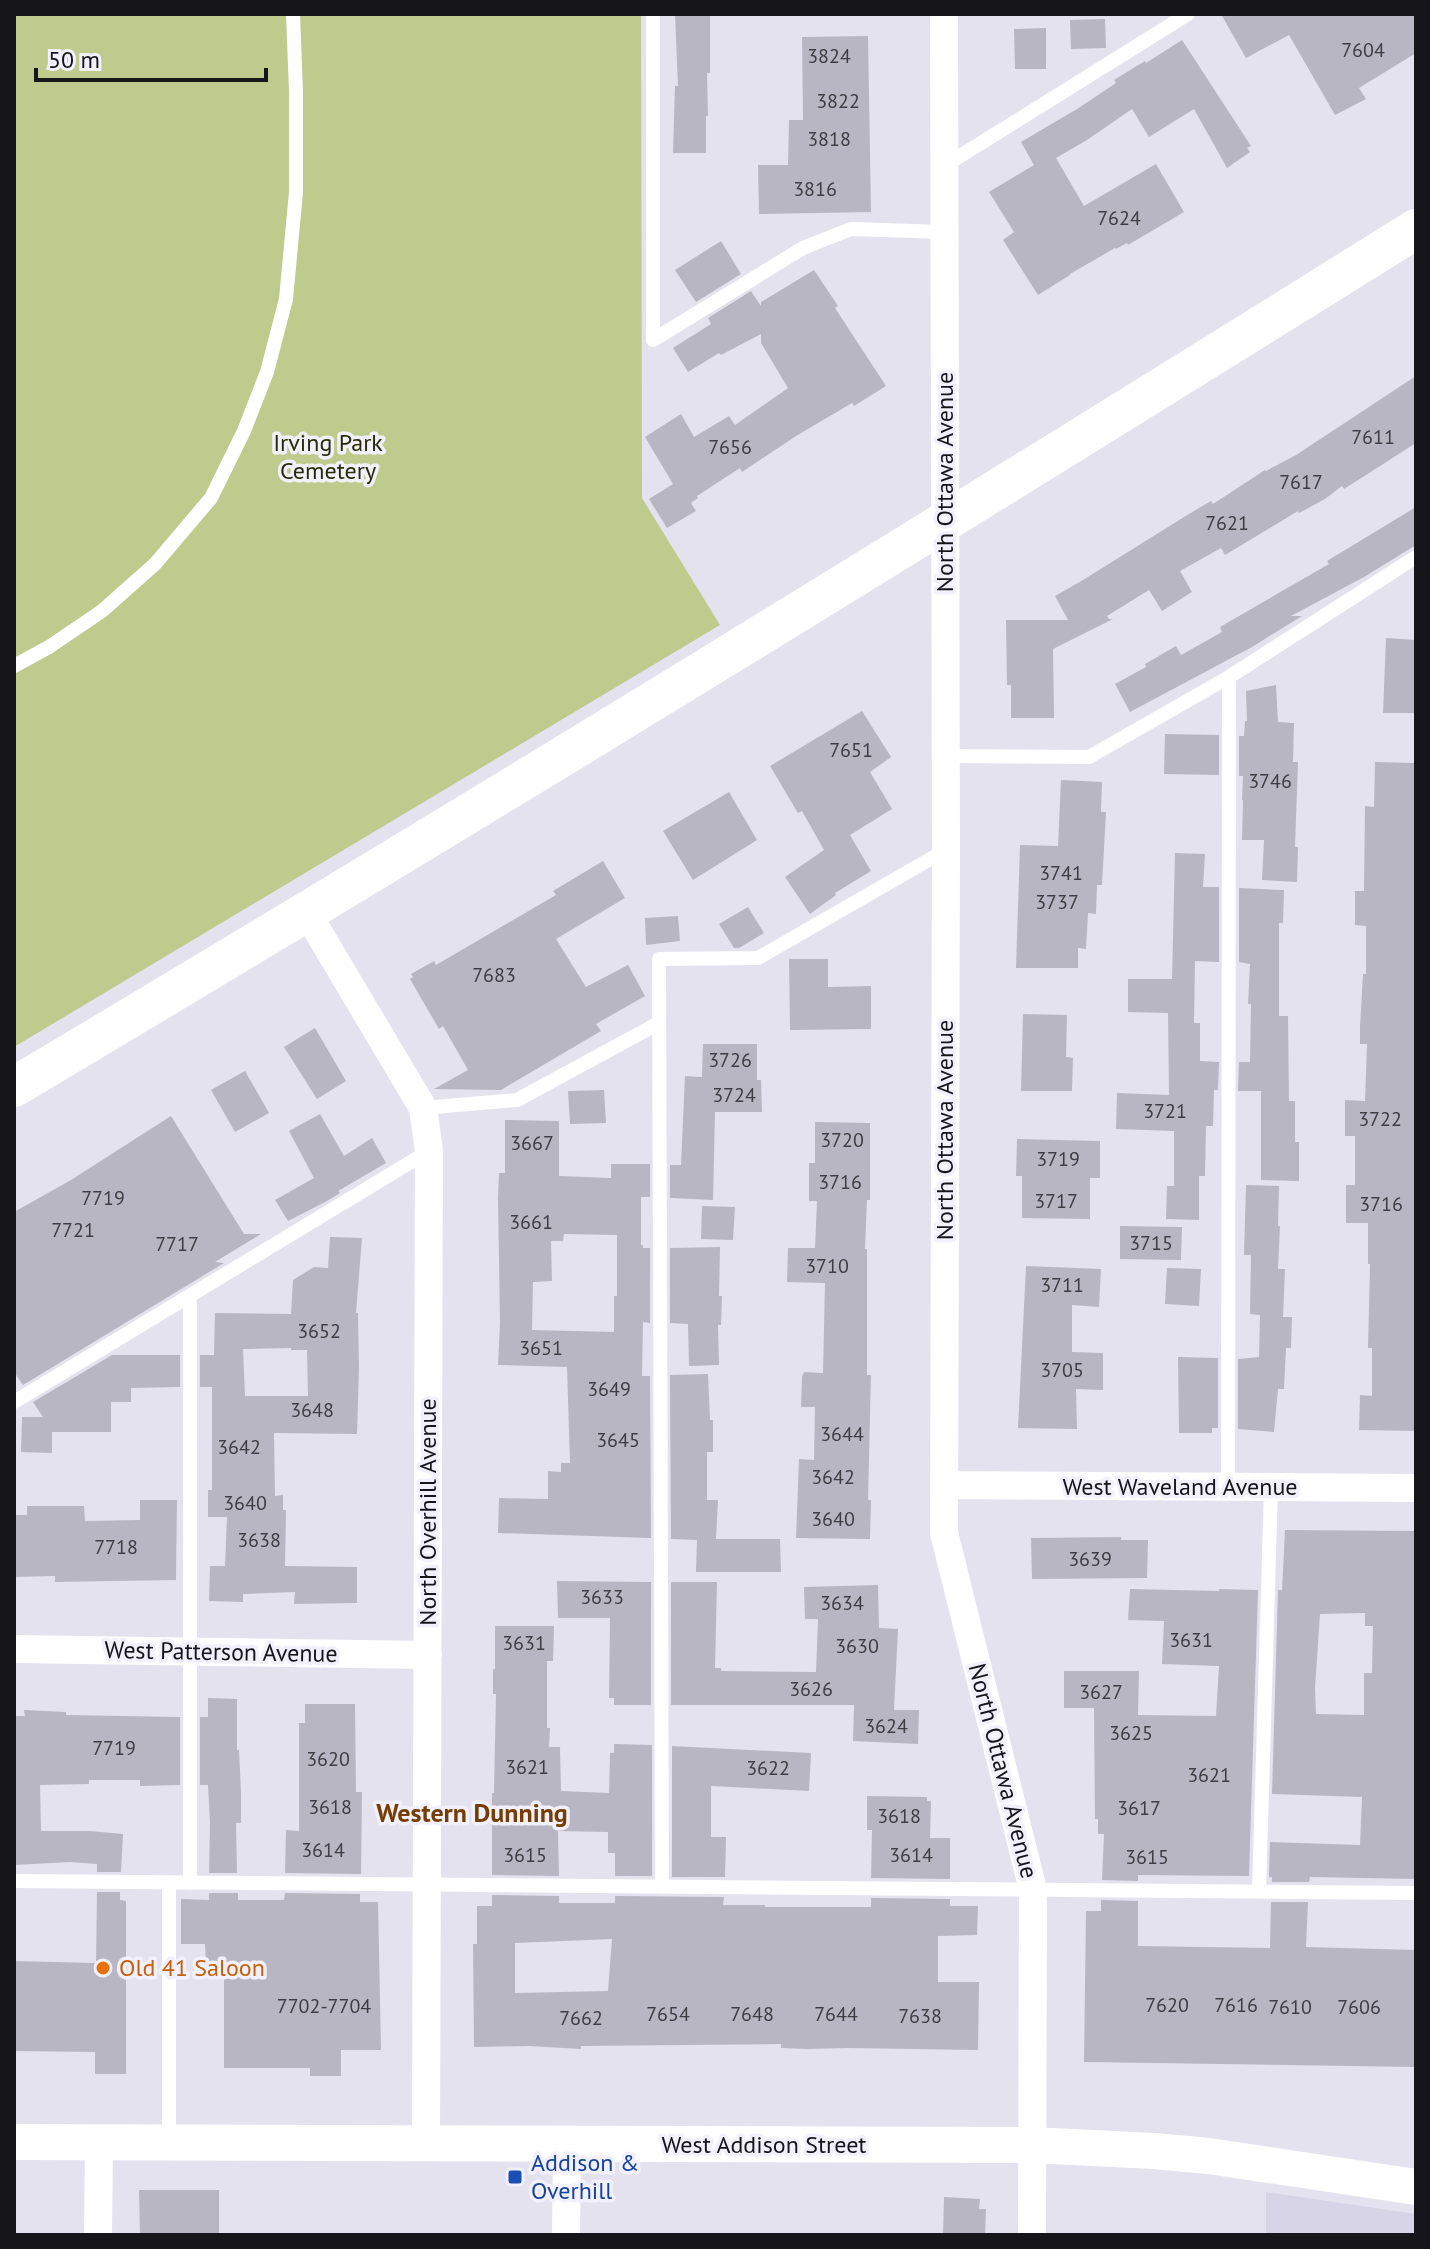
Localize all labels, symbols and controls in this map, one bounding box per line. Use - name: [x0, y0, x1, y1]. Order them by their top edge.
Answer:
- scale bar: [36, 32, 266, 82]
- house number: 7604: [1341, 37, 1385, 63]
- house number: 3824: [807, 43, 851, 69]
- text: 50 m: [48, 44, 100, 75]
- house number: 3822: [816, 88, 860, 114]
- house number: 3818: [807, 126, 851, 152]
- house number: 3816: [793, 176, 837, 202]
- house number: 7624: [1097, 205, 1141, 231]
- street label: North Ottawa Avenue: [929, 372, 960, 592]
- house number: 7611: [1351, 424, 1395, 450]
- park label: Irving Park Cemetery: [273, 427, 383, 486]
- house number: 7656: [708, 434, 752, 460]
- house number: 7617: [1279, 469, 1323, 495]
- house number: 7621: [1205, 510, 1249, 536]
- house number: 7651: [829, 737, 873, 763]
- house number: 3746: [1248, 768, 1292, 794]
- house number: 3741: [1039, 860, 1083, 886]
- house number: 3737: [1035, 889, 1079, 915]
- house number: 7683: [472, 962, 516, 988]
- street label: North Ottawa Avenue: [929, 1020, 960, 1240]
- house number: 3726: [708, 1047, 752, 1073]
- house number: 3724: [712, 1082, 756, 1108]
- house number: 3721: [1143, 1098, 1187, 1124]
- house number: 3722: [1358, 1106, 1402, 1132]
- house number: 3720: [820, 1127, 864, 1153]
- house number: 3667: [510, 1130, 554, 1156]
- house number: 3719: [1036, 1146, 1080, 1172]
- house number: 3716: [818, 1169, 862, 1195]
- house number: 7719: [81, 1185, 125, 1211]
- house number: 3717: [1034, 1188, 1078, 1214]
- house number: 3716: [1359, 1191, 1403, 1217]
- house number: 3661: [509, 1209, 553, 1235]
- house number: 7721: [51, 1217, 95, 1243]
- house number: 3715: [1129, 1230, 1173, 1256]
- house number: 7717: [155, 1231, 199, 1257]
- house number: 3710: [805, 1253, 849, 1279]
- house number: 3711: [1040, 1272, 1084, 1298]
- house number: 3652: [297, 1318, 341, 1344]
- house number: 3651: [519, 1335, 563, 1361]
- house number: 3705: [1040, 1357, 1084, 1383]
- house number: 3649: [587, 1376, 631, 1402]
- house number: 3648: [290, 1397, 334, 1423]
- street label: North Overhill Avenue: [412, 1398, 443, 1626]
- house number: 3644: [820, 1421, 864, 1447]
- house number: 3645: [596, 1427, 640, 1453]
- house number: 3642: [217, 1434, 261, 1460]
- house number: 3642: [811, 1464, 855, 1490]
- street label: West Waveland Avenue: [1062, 1471, 1298, 1502]
- house number: 3640: [223, 1490, 267, 1516]
- house number: 3640: [811, 1506, 855, 1532]
- house number: 3638: [237, 1527, 281, 1553]
- house number: 7718: [94, 1534, 138, 1560]
- house number: 3639: [1068, 1546, 1112, 1572]
- house number: 3633: [580, 1584, 624, 1610]
- house number: 3634: [820, 1590, 864, 1616]
- house number: 3631: [1169, 1627, 1213, 1653]
- house number: 3631: [502, 1630, 546, 1656]
- house number: 3630: [835, 1633, 879, 1659]
- street label: West Patterson Avenue: [104, 1634, 338, 1669]
- street label: North Ottawa Avenue: [962, 1660, 1045, 1882]
- house number: 3626: [789, 1676, 833, 1702]
- house number: 3627: [1079, 1679, 1123, 1705]
- house number: 3624: [864, 1713, 908, 1739]
- house number: 3625: [1109, 1720, 1153, 1746]
- house number: 7719: [92, 1735, 136, 1761]
- house number: 3620: [306, 1746, 350, 1772]
- house number: 3621: [505, 1754, 549, 1780]
- house number: 3622: [746, 1755, 790, 1781]
- house number: 3621: [1187, 1762, 1231, 1788]
- house number: 3618: [308, 1794, 352, 1820]
- house number: 3617: [1117, 1795, 1161, 1821]
- district label: Western Dunning: [376, 1796, 568, 1829]
- house number: 3618: [877, 1803, 921, 1829]
- house number: 3614: [301, 1837, 345, 1863]
- house number: 3615: [503, 1842, 547, 1868]
- house number: 3614: [889, 1842, 933, 1868]
- house number: 3615: [1125, 1844, 1169, 1870]
- place label: Old 41 Saloon: [119, 1952, 265, 1983]
- marker: Old 41 Saloon: [94, 1959, 112, 1977]
- house number: 7620: [1145, 1992, 1189, 2018]
- house number: 7616: [1214, 1992, 1258, 2018]
- house number: 7702-7704: [277, 1993, 371, 2019]
- house number: 7610: [1268, 1994, 1312, 2020]
- house number: 7606: [1337, 1994, 1381, 2020]
- house number: 7654: [646, 2001, 690, 2027]
- house number: 7648: [730, 2001, 774, 2027]
- house number: 7644: [814, 2001, 858, 2027]
- house number: 7638: [898, 2003, 942, 2029]
- house number: 7662: [559, 2005, 603, 2031]
- street label: West Addison Street: [661, 2129, 867, 2160]
- place label: Addison & Overhill: [531, 2147, 639, 2206]
- marker: Addison & Overhill: [506, 2168, 524, 2186]

